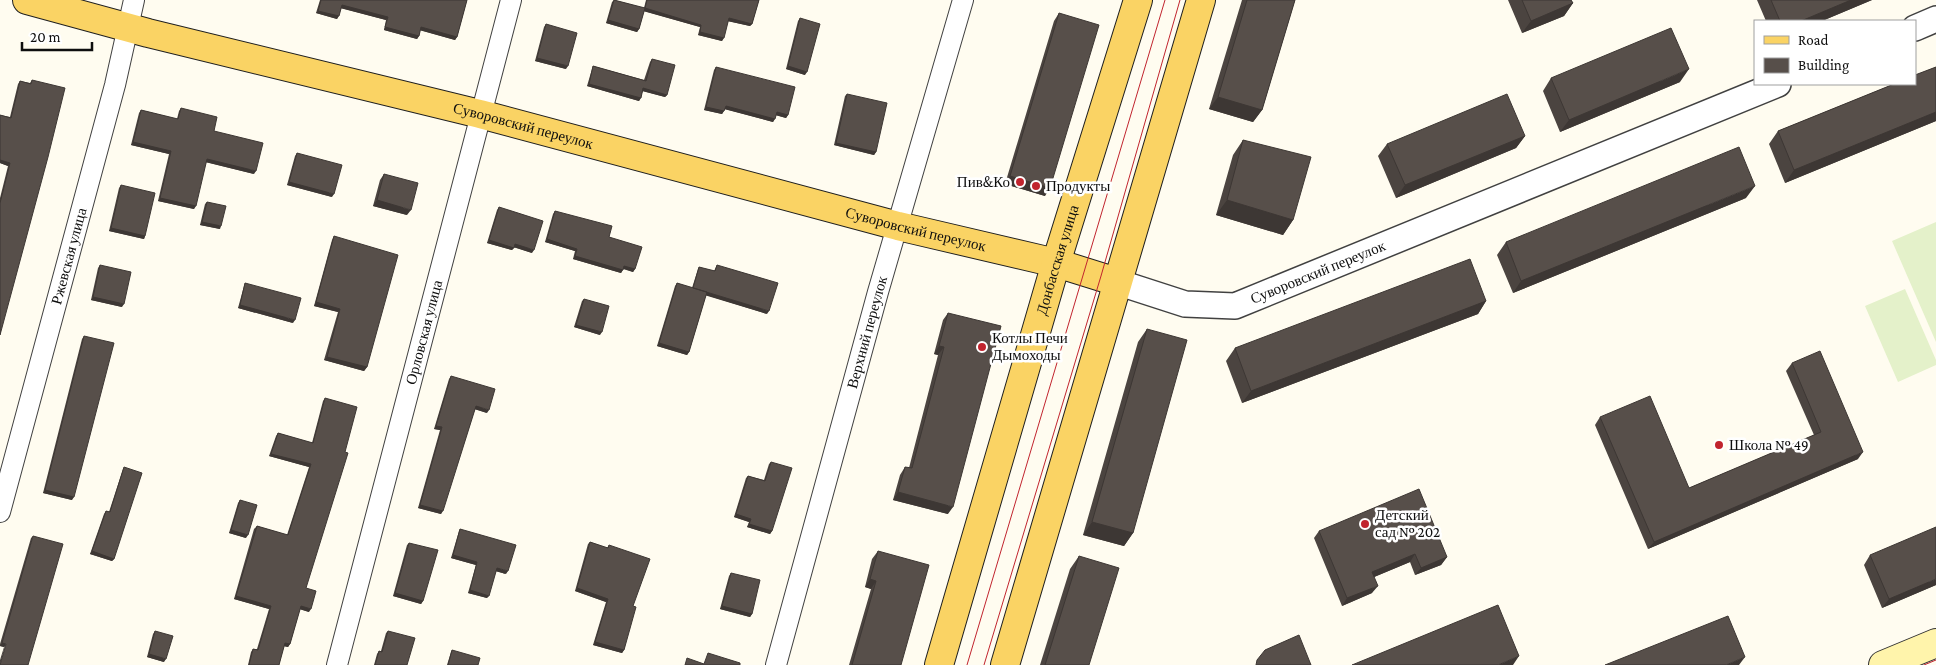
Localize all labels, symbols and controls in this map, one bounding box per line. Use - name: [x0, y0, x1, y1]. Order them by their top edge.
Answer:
- scale bar: [22, 20, 92, 52]
- legend: [1754, 20, 1916, 85]
- text: 20 m: [30, 29, 61, 45]
- text: Road: [1798, 32, 1829, 48]
- text: Building: [1798, 57, 1849, 74]
- street label: Суворовский переулок: [452, 100, 596, 152]
- place label: Пив&Ко: [957, 174, 1010, 190]
- marker: Пив&Ко: [1014, 176, 1026, 188]
- place label: Продукты: [1046, 178, 1110, 194]
- marker: Продукты: [1030, 180, 1042, 192]
- street label: Донбасская улица: [1033, 203, 1082, 317]
- street label: Суворовский переулок: [844, 204, 988, 255]
- street label: Ржевская улица: [48, 206, 90, 306]
- street label: Суворовский переулок: [1248, 237, 1388, 307]
- street label: Верхний переулок: [844, 273, 890, 390]
- street label: Орловская улица: [403, 278, 445, 386]
- place label: Котлы Печи Дымоходы: [992, 330, 1068, 363]
- marker: Котлы Печи Дымоходы: [976, 341, 988, 353]
- place label: Школа № 49: [1729, 437, 1809, 453]
- marker: Школа № 49: [1713, 439, 1725, 451]
- place label: Детский сад № 202: [1375, 507, 1440, 540]
- marker: Детский сад № 202: [1359, 518, 1371, 530]

